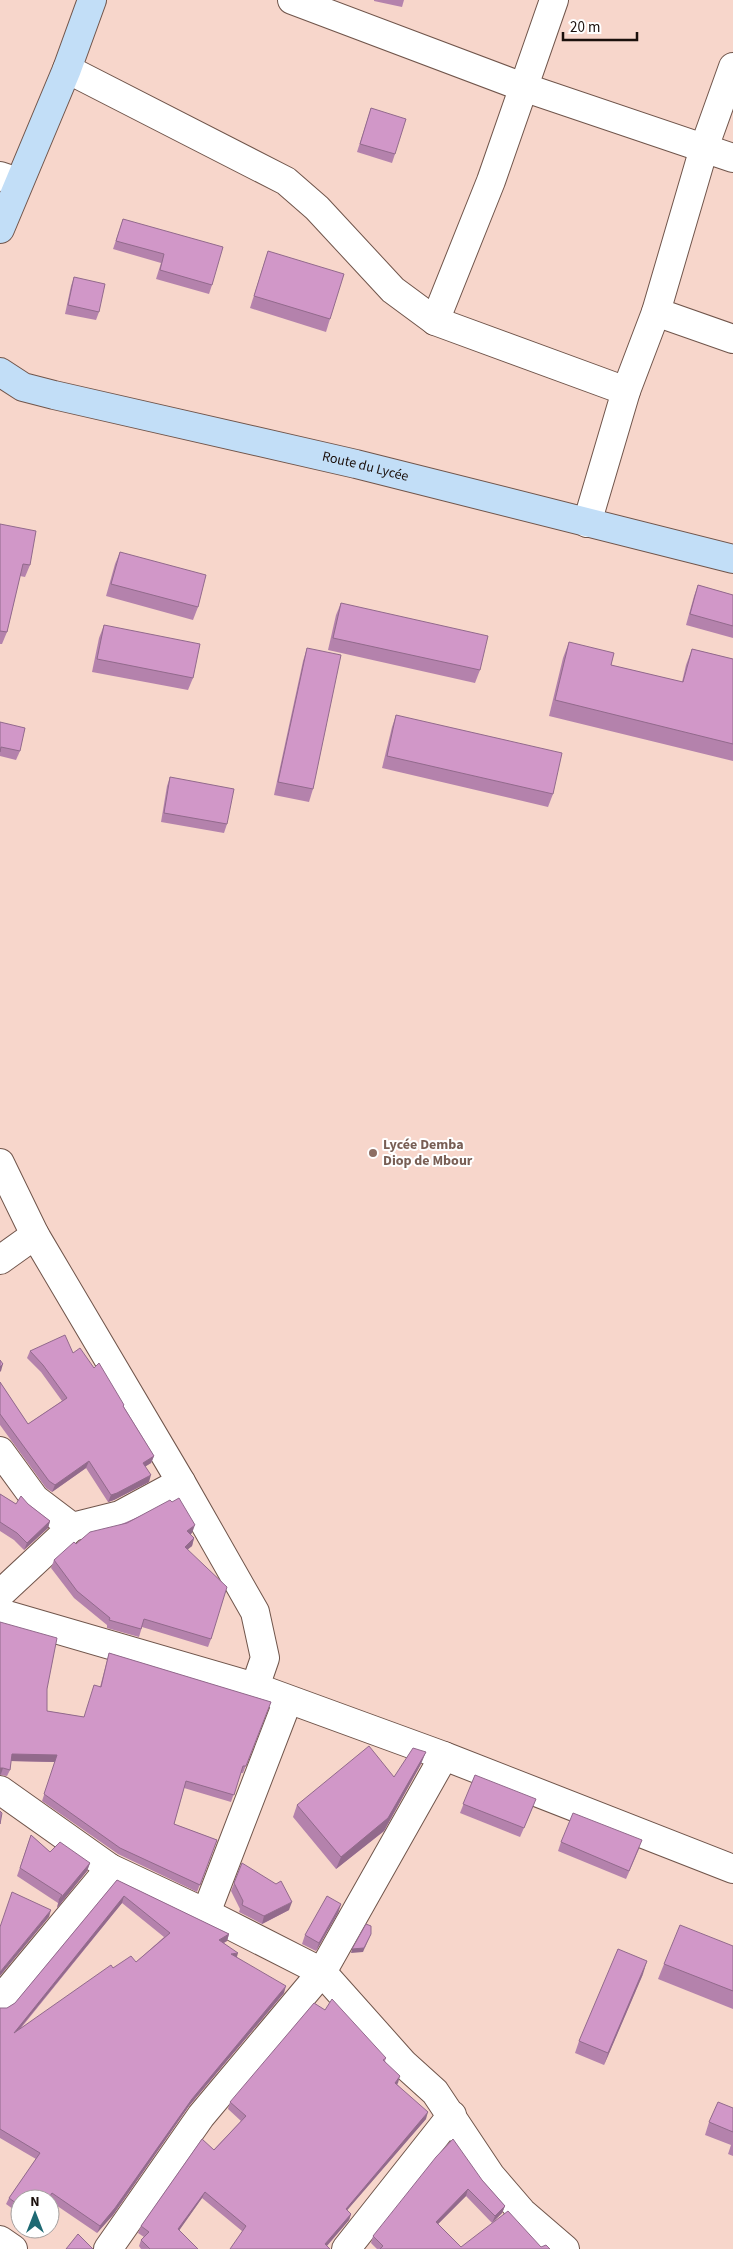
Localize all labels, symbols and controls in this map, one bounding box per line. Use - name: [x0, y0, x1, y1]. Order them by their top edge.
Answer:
- scale bar: [563, 10, 637, 42]
- text: 20 m: [570, 17, 600, 38]
- street label: Route du Lycée: [320, 447, 411, 487]
- place label: Lycée Demba Diop de Mbour: [383, 1135, 473, 1171]
- marker: Lycée Demba Diop de Mbour: [367, 1147, 379, 1159]
- north arrow: [10, 2189, 60, 2239]
- text: N: [30, 2192, 40, 2212]

